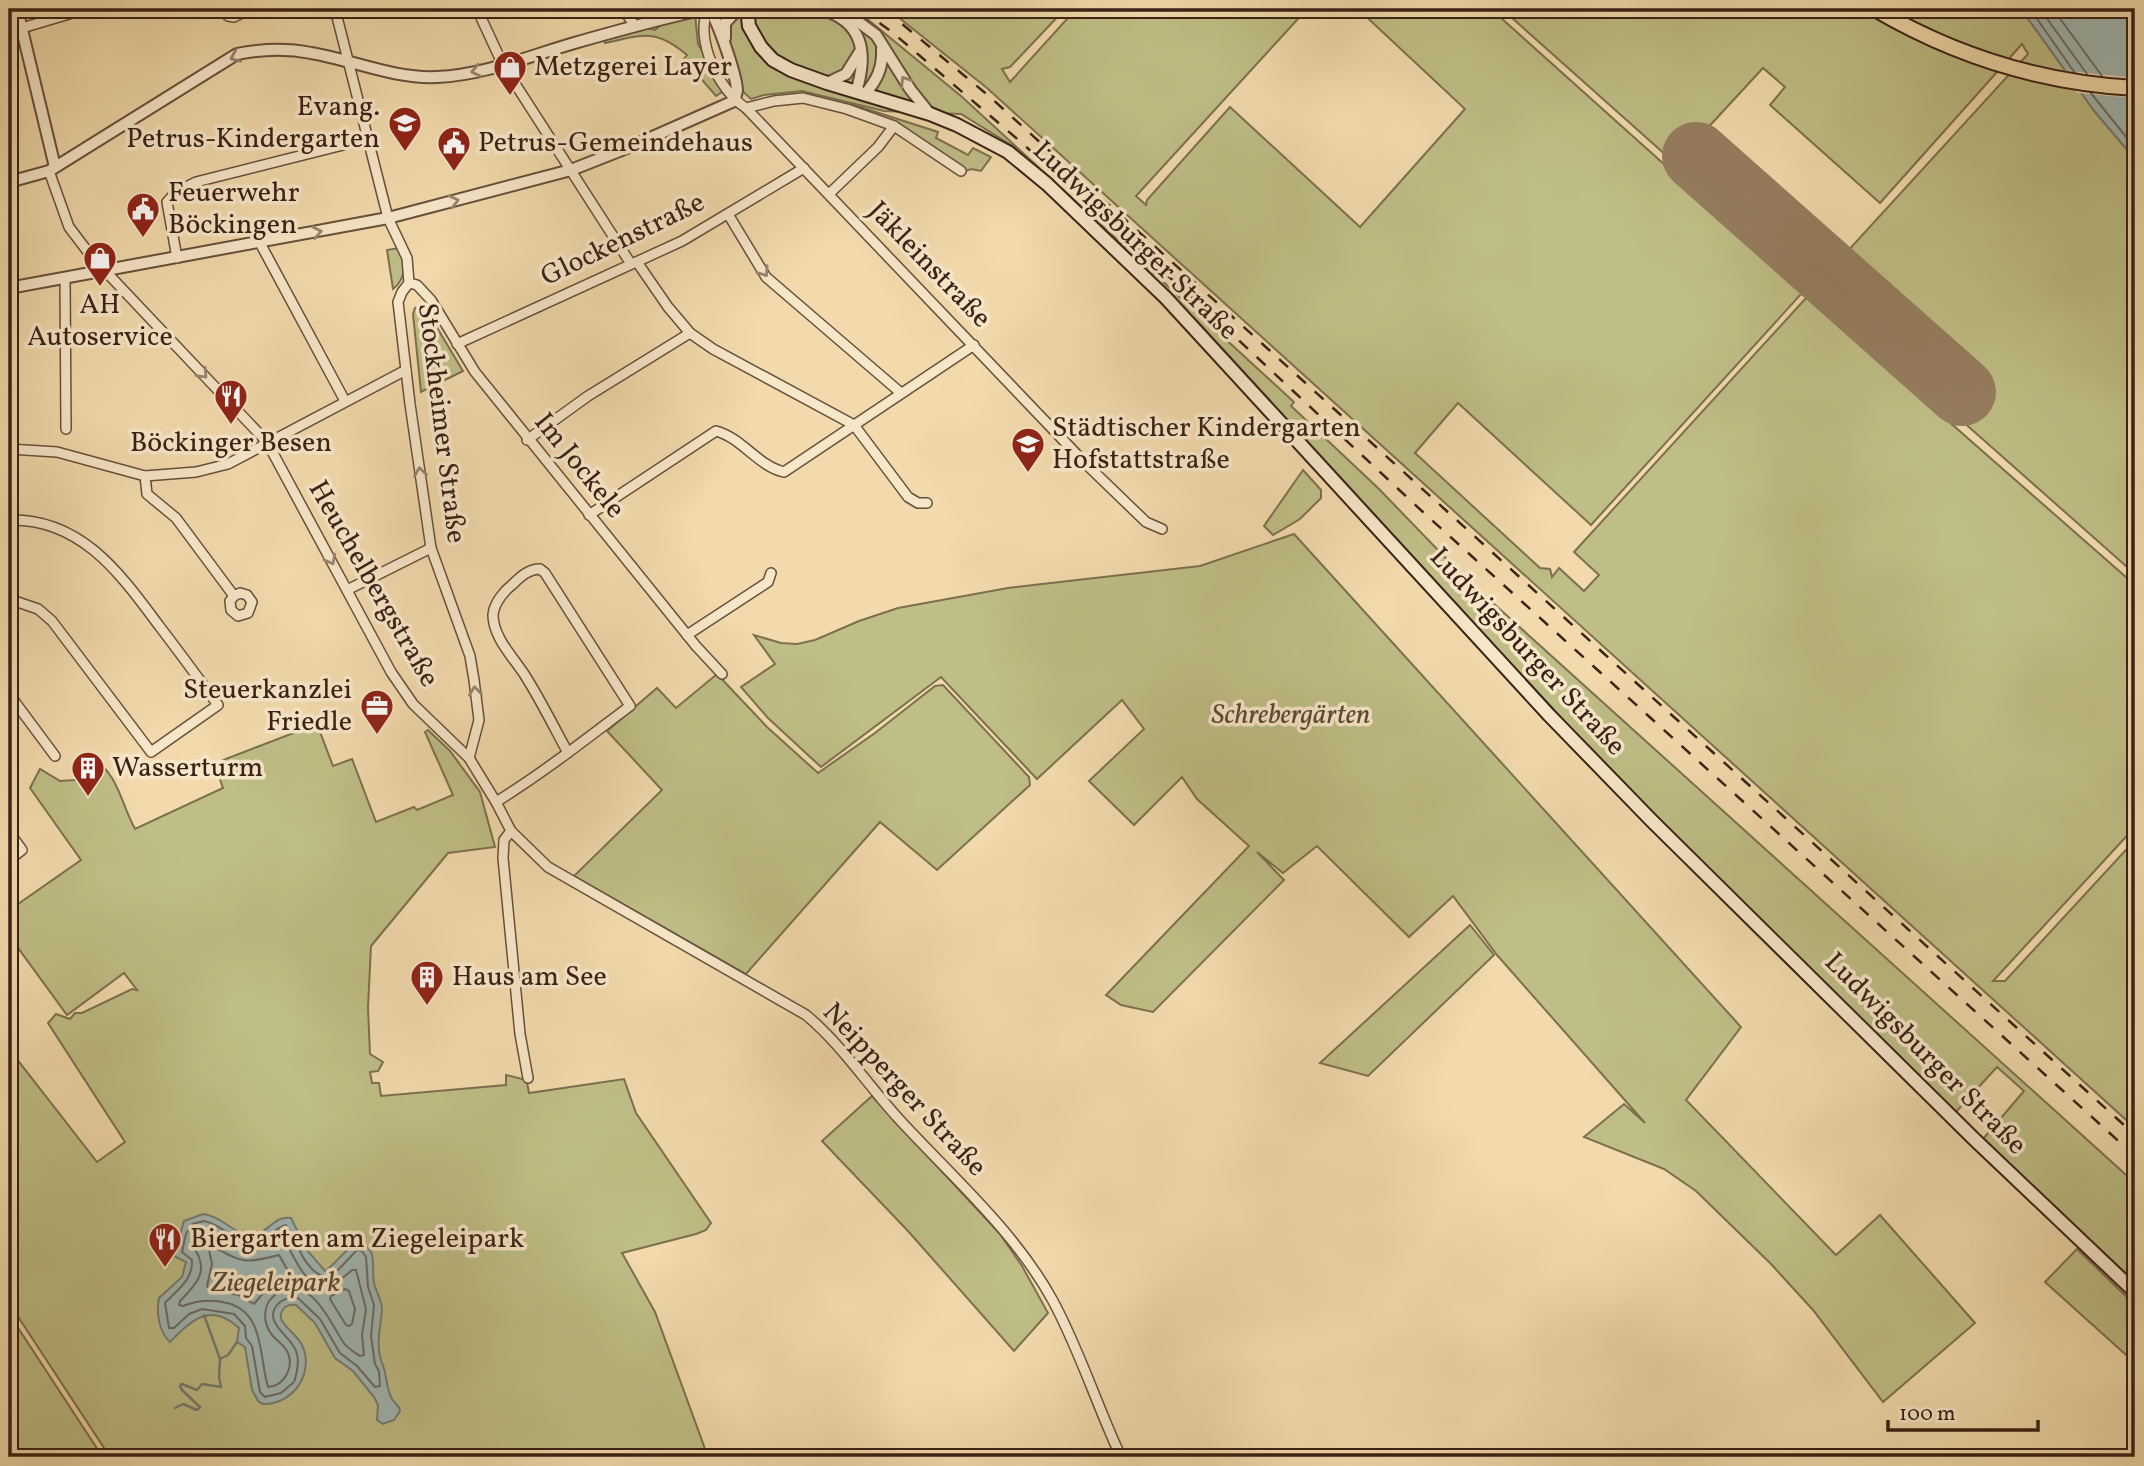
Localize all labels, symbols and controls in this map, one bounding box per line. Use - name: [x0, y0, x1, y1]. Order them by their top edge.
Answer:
- shop icon: Metzgerei Layer: [491, 48, 529, 97]
- place label: Metzgerei Layer: [534, 48, 732, 87]
- one-way arrow: [230, 49, 242, 63]
- one-way arrow: [470, 63, 482, 78]
- one-way arrow: [900, 76, 913, 89]
- place label: Evang. Petrus-Kindergarten: [126, 88, 380, 159]
- school or university icon: Evang. Petrus-Kindergarten: [386, 104, 424, 153]
- public building icon: Petrus-Gemeindehaus: [435, 124, 473, 173]
- place label: Petrus-Gemeindehaus: [478, 124, 753, 163]
- street label: Ludwigsburger Straße: [1023, 132, 1247, 350]
- place label: Feuerwehr Böckingen: [168, 174, 300, 245]
- street label: Glockenstraße: [535, 183, 711, 297]
- public building icon: Feuerwehr Böckingen: [124, 190, 162, 239]
- street label: Jäkleinstraße: [858, 193, 1000, 337]
- one-way arrow: [448, 195, 460, 209]
- one-way arrow: [311, 225, 323, 240]
- shop icon: AH Autoservice: [81, 239, 119, 288]
- one-way arrow: [756, 264, 768, 277]
- place label: AH Autoservice: [27, 286, 173, 357]
- street label: Stockheimer Straße: [407, 301, 475, 545]
- one-way arrow: [195, 366, 208, 379]
- restaurant icon: Böckinger Besen: [212, 377, 250, 426]
- street label: Im Jockele: [524, 405, 634, 527]
- place label: Städtischer Kindergarten Hofstattstraße: [1052, 409, 1361, 480]
- place label: Böckinger Besen: [130, 424, 332, 463]
- school or university icon: Städtischer Kindergarten Hofstattstraße: [1009, 425, 1047, 474]
- one-way arrow: [413, 466, 428, 478]
- street label: Heuchelbergstraße: [298, 474, 448, 694]
- street label: Ludwigsburger Straße: [1420, 539, 1634, 765]
- one-way arrow: [323, 553, 336, 565]
- place label: Steuerkanzlei Friedle: [183, 671, 352, 742]
- one-way arrow: [468, 686, 483, 697]
- office icon: Steuerkanzlei Friedle: [358, 687, 396, 736]
- park label: Schrebergärten: [1212, 696, 1370, 735]
- building icon: Wasserturm: [69, 749, 107, 798]
- place label: Wasserturm: [112, 749, 263, 788]
- street label: Ludwigsburger Straße: [1815, 944, 2035, 1164]
- building icon: Haus am See: [408, 958, 446, 1007]
- place label: Haus am See: [452, 958, 607, 997]
- street label: Neipperger Straße: [813, 994, 995, 1186]
- restaurant icon: Biergarten am Ziegeleipark: [146, 1220, 184, 1269]
- place label: Biergarten am Ziegeleipark: [190, 1220, 524, 1259]
- park label: Ziegeleipark: [211, 1264, 340, 1303]
- scale bar: [1888, 1389, 2039, 1433]
- text: 100 m: [1899, 1400, 1956, 1429]

